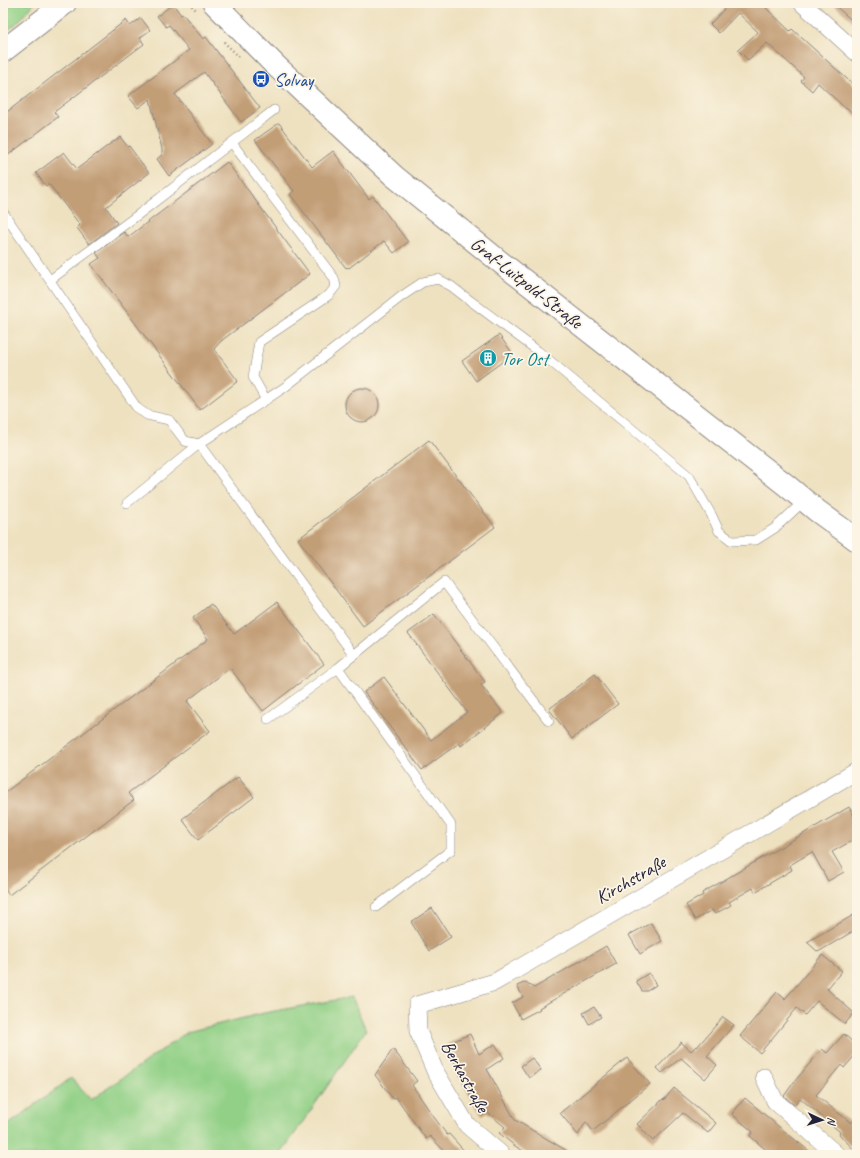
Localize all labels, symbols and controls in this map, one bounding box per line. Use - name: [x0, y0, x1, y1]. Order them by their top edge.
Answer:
- place label: Solvay: [274, 68, 315, 92]
- bus stop icon: Solvay: [251, 69, 271, 89]
- street label: Graf-Luitpold-Straße: [465, 232, 589, 335]
- place label: Tor Ost: [501, 347, 551, 371]
- building icon: Tor Ost: [478, 348, 498, 368]
- street label: Kirchstraße: [591, 849, 671, 910]
- street label: Berkastraße: [436, 1036, 496, 1118]
- north arrow: [802, 1100, 842, 1140]
- text: N: [825, 1117, 839, 1127]

